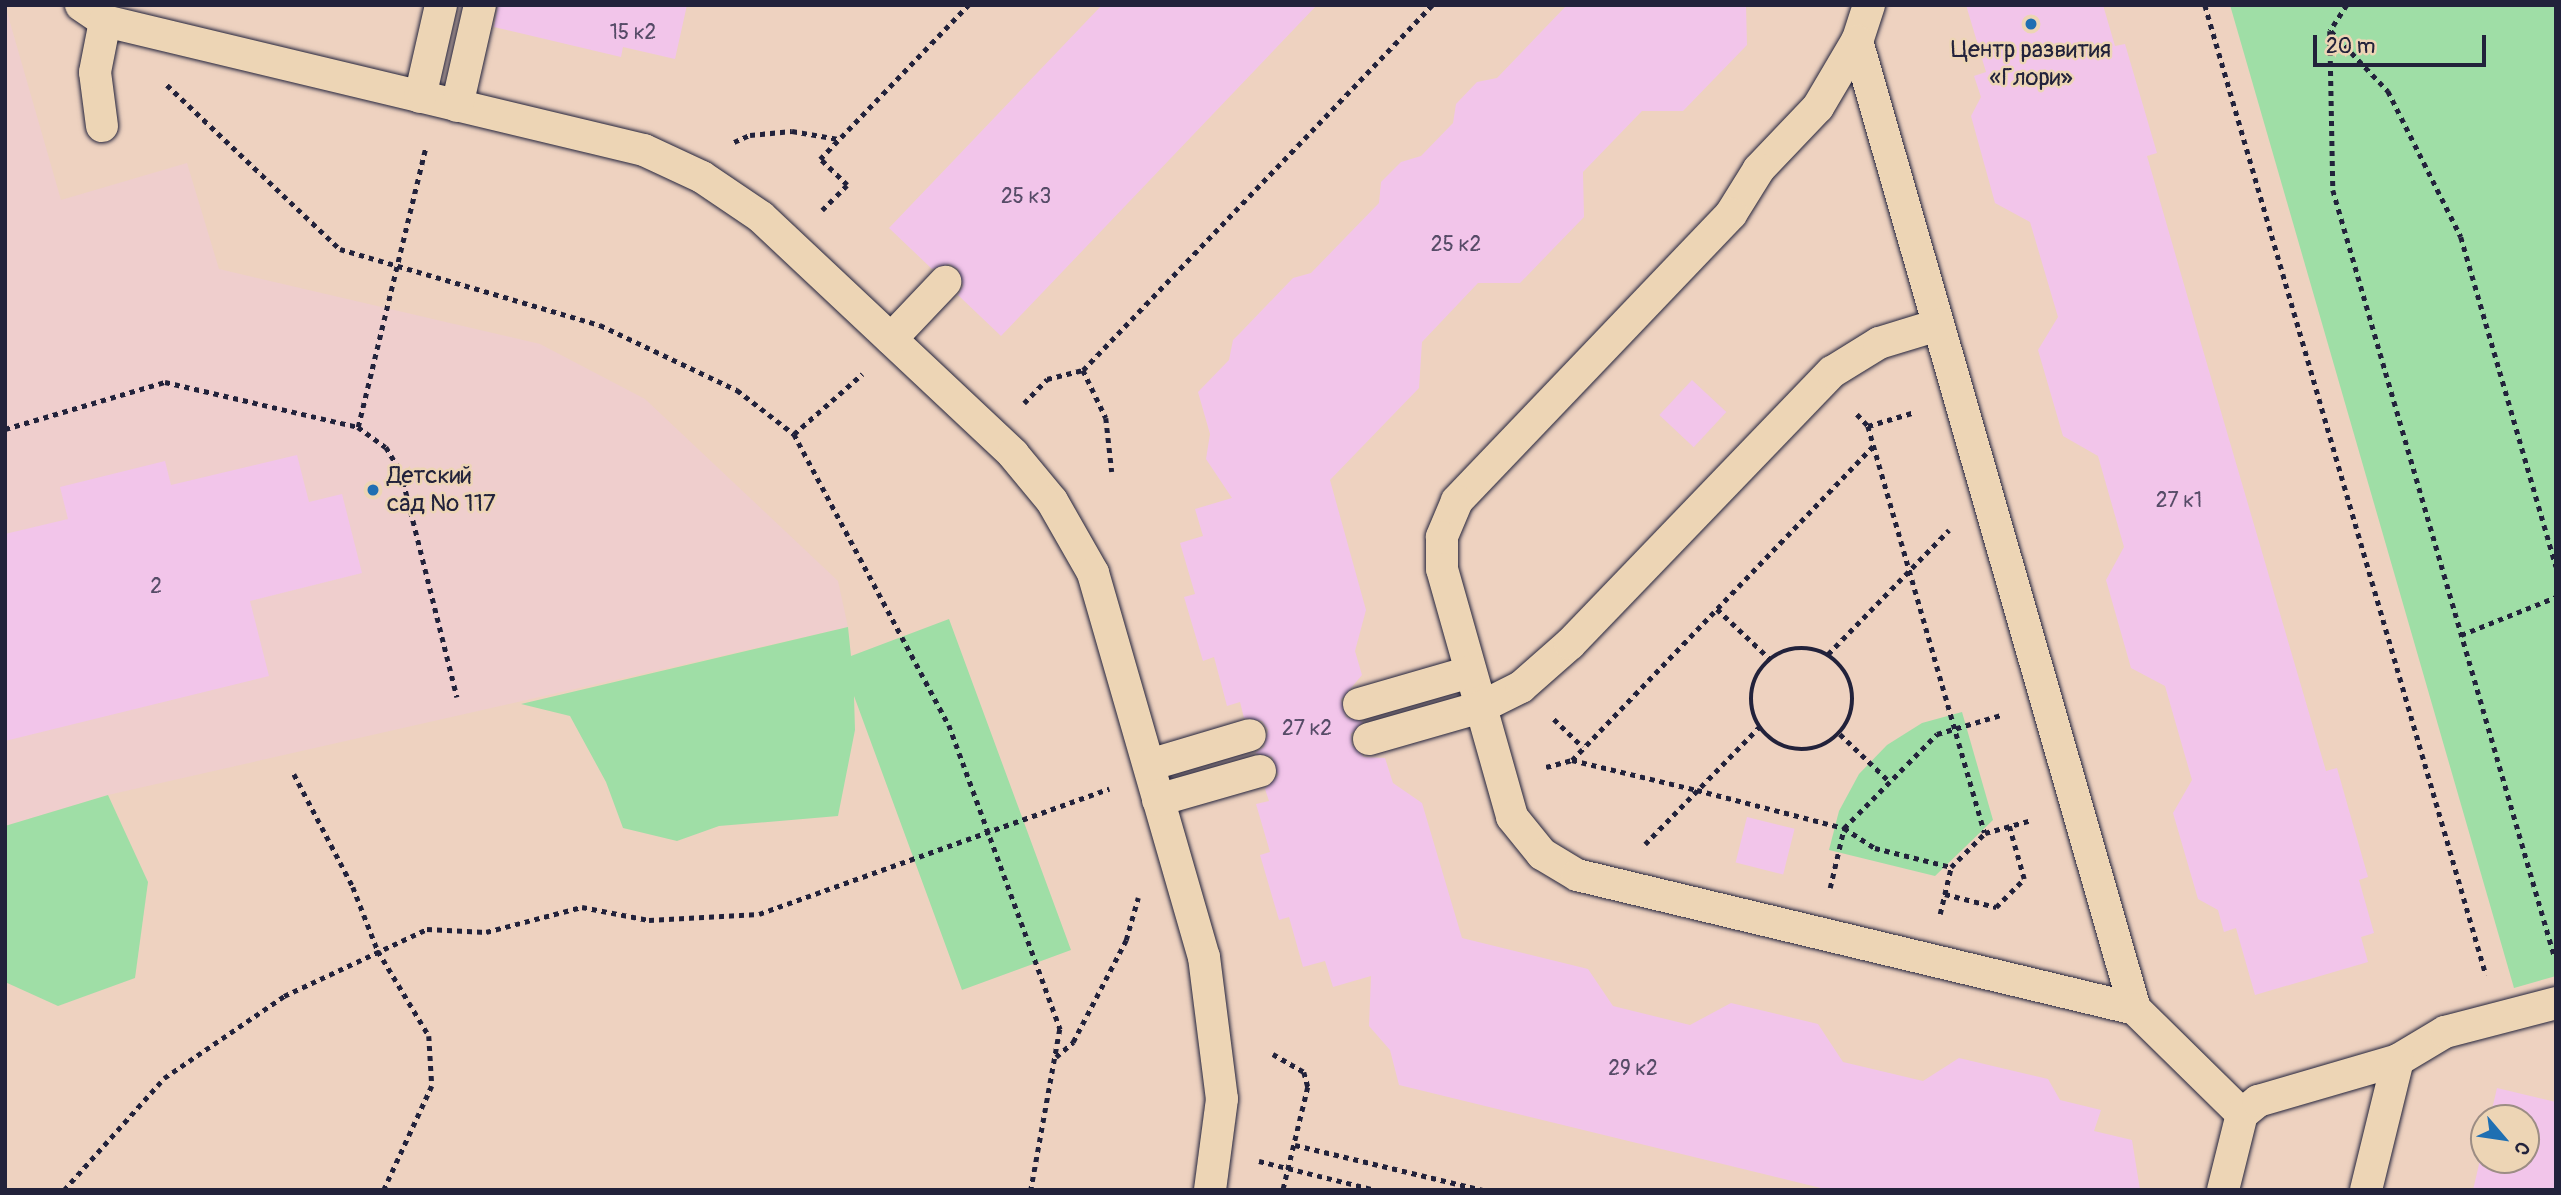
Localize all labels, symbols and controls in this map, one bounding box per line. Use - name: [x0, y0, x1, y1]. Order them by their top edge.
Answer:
- marker: Центр развития «Глори»: [2023, 16, 2039, 32]
- house number: 15 к2: [610, 20, 656, 46]
- scale bar: [2316, 21, 2489, 65]
- text: 20 m: [2326, 33, 2375, 60]
- place label: Центр развития «Глори»: [1951, 36, 2111, 92]
- house number: 25 к3: [1001, 184, 1051, 210]
- house number: 25 к2: [1431, 232, 1481, 258]
- place label: Детский сад № 117: [387, 462, 496, 518]
- marker: Детский сад № 117: [365, 482, 381, 498]
- house number: 27 к1: [2156, 488, 2202, 514]
- house number: 2: [150, 574, 162, 600]
- house number: 27 к2: [1282, 716, 1332, 742]
- house number: 29 к2: [1608, 1056, 1658, 1082]
- north arrow: [2470, 1104, 2540, 1174]
- text: С: [2508, 1137, 2535, 1159]

